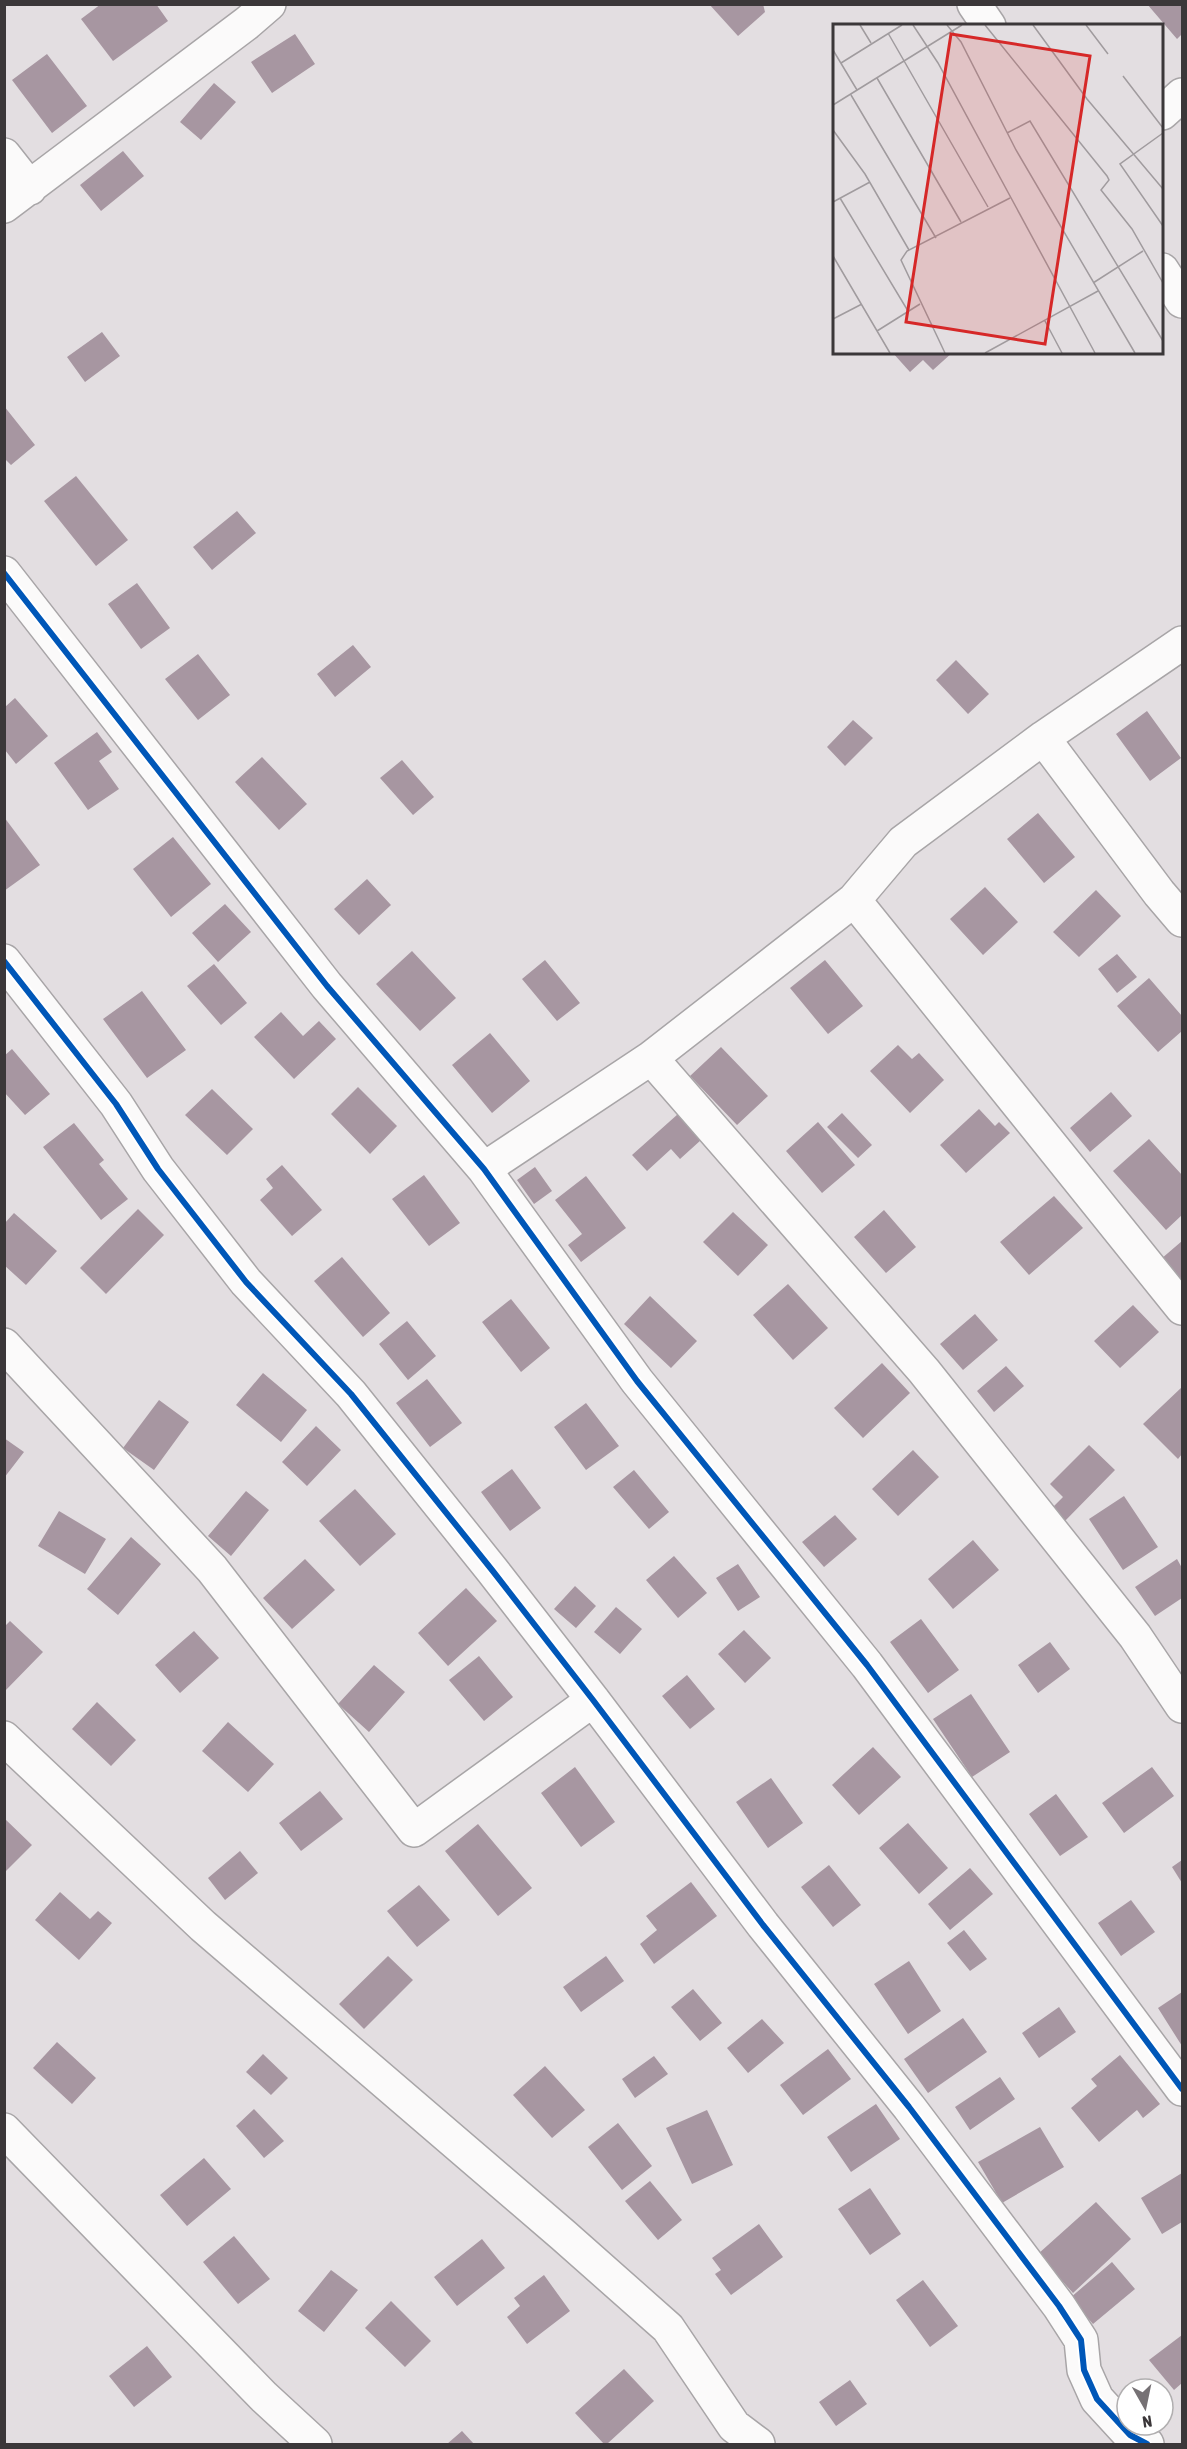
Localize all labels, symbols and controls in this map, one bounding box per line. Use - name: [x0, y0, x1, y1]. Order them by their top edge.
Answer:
- inset map: [833, 24, 1163, 354]
- north arrow: [1115, 2377, 1175, 2437]
- text: N: [1141, 2412, 1153, 2431]

